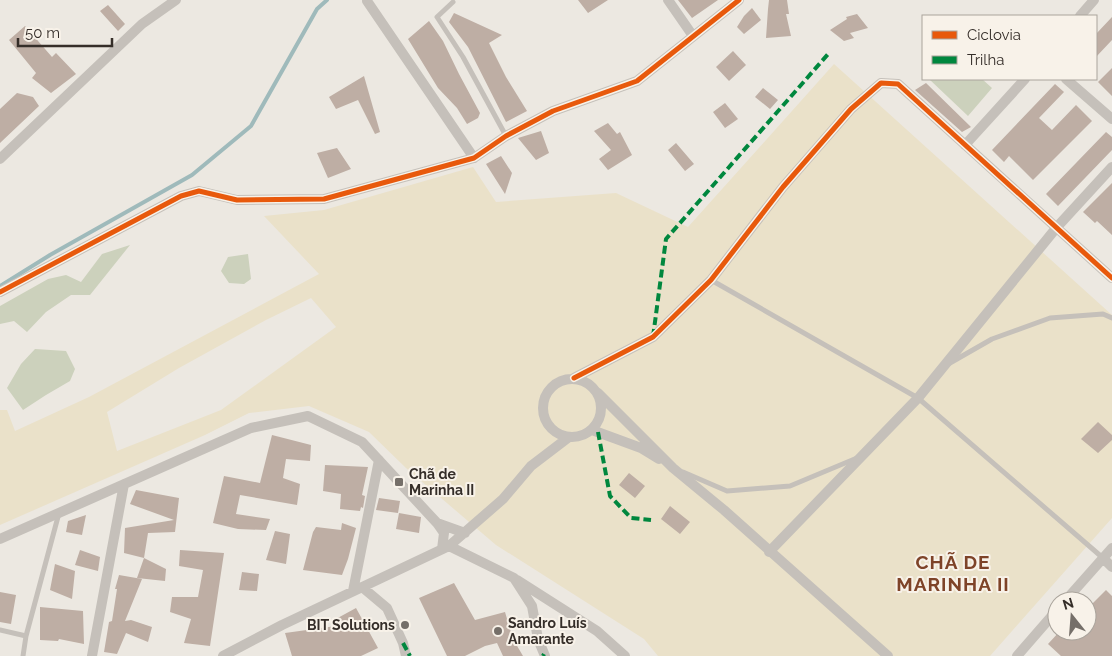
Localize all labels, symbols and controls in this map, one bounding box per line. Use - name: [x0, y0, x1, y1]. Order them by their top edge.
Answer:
- scale bar: [18, 15, 111, 47]
- legend: [922, 15, 1097, 80]
- text: 50 m: [25, 24, 60, 42]
- text: Ciclovia: [967, 26, 1021, 44]
- text: Trilha: [967, 51, 1004, 69]
- place label: Chã de Marinha II: [409, 466, 474, 498]
- marker: Chã de Marinha II: [393, 476, 405, 488]
- district label: CHÃ DE MARINHA II: [896, 551, 1010, 595]
- north arrow: [1047, 591, 1097, 641]
- text: N: [1061, 594, 1076, 613]
- place label: Sandro Luís Amarante: [508, 615, 587, 647]
- place label: BIT Solutions: [307, 617, 395, 633]
- marker: BIT Solutions: [399, 619, 411, 631]
- marker: Sandro Luís Amarante: [492, 625, 504, 637]

